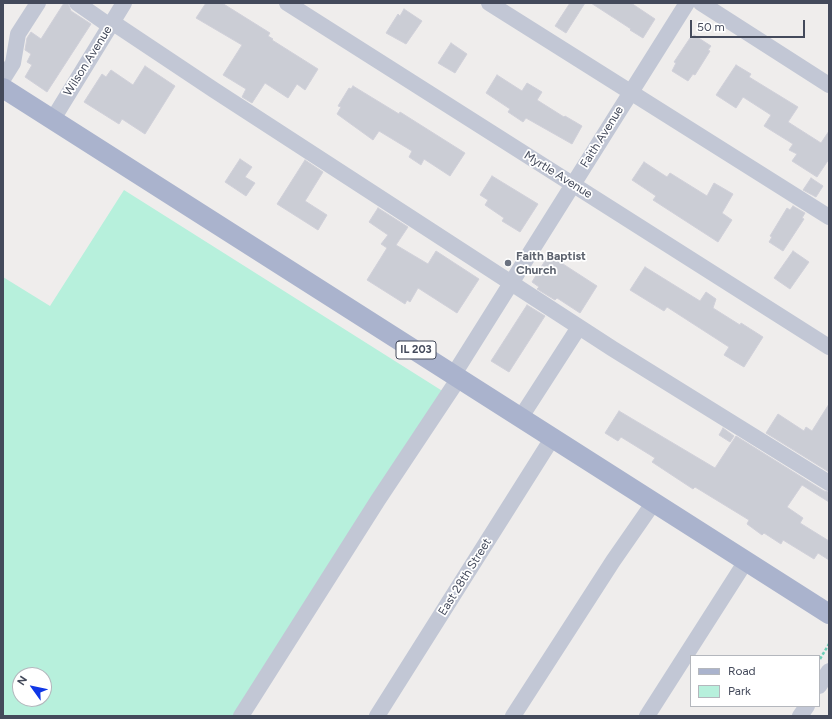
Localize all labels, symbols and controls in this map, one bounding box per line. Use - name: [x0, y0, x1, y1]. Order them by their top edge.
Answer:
- scale bar: [692, 12, 807, 38]
- text: 50 m: [697, 20, 725, 34]
- street label: Wilson Avenue: [61, 23, 115, 99]
- street label: Faith Avenue: [577, 103, 627, 171]
- street label: Myrtle Avenue: [521, 148, 595, 202]
- place label: Faith Baptist Church: [516, 249, 586, 277]
- marker: Faith Baptist Church: [503, 258, 513, 268]
- road number: IL 203: [396, 341, 436, 359]
- street label: East 28th Street: [436, 536, 494, 618]
- legend: [690, 655, 820, 707]
- text: Road: [728, 664, 756, 678]
- north arrow: [12, 667, 52, 707]
- text: N: [15, 674, 30, 688]
- text: Park: [728, 684, 751, 698]

